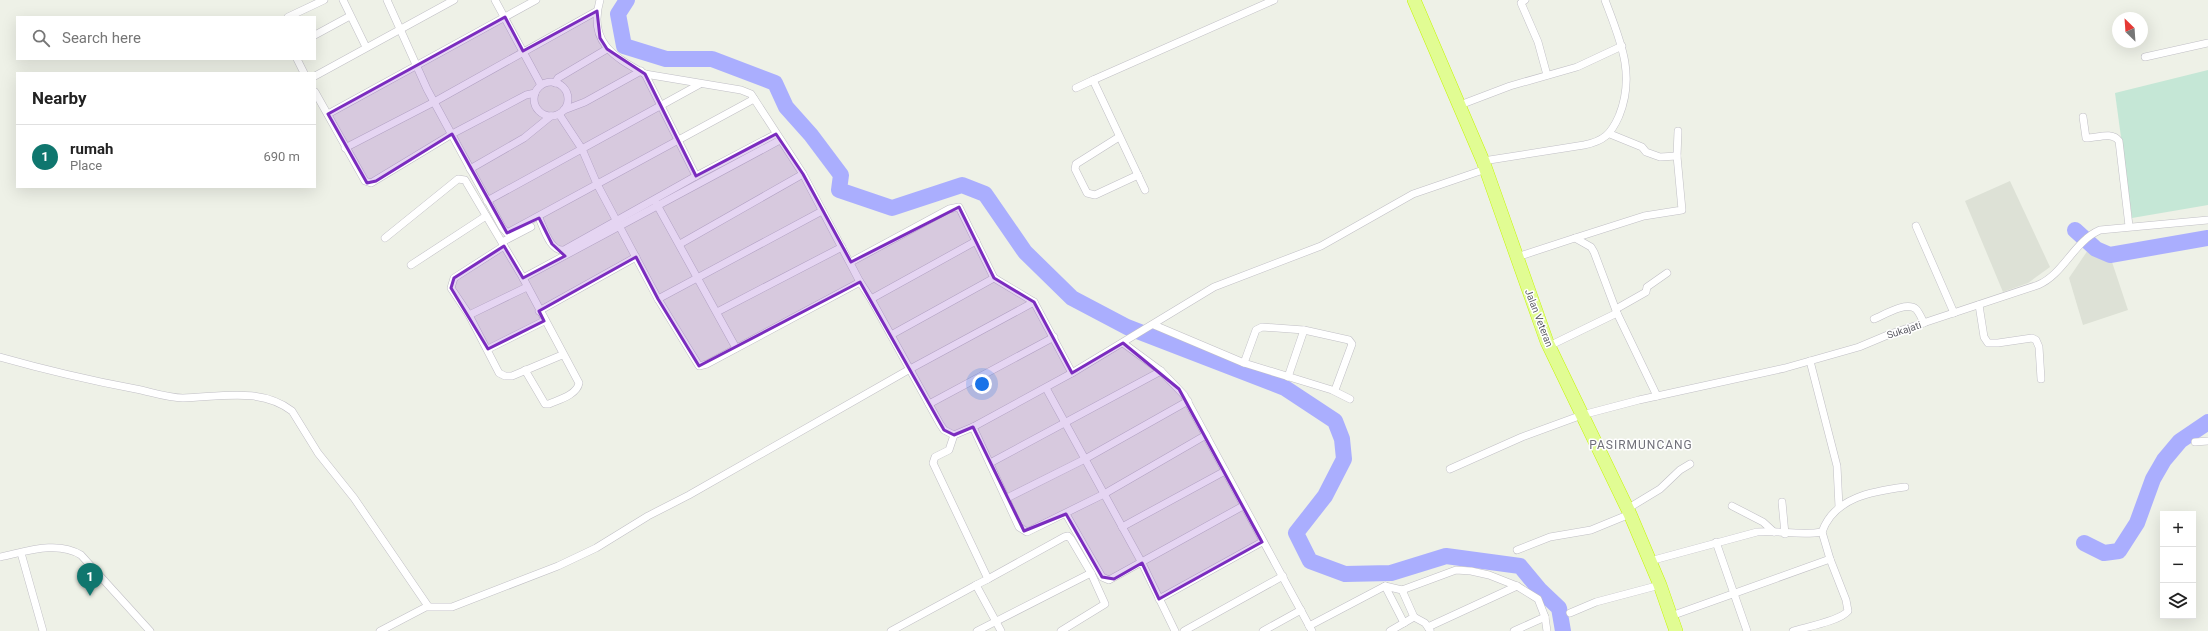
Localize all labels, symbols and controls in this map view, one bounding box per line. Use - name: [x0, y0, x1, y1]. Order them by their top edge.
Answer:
- north arrow: [2112, 12, 2148, 48]
- search box: [16, 16, 316, 60]
- icon: search: [30, 27, 52, 49]
- text: Search here: [62, 29, 141, 47]
- text: Nearby: [32, 88, 87, 108]
- text: rumah: [70, 140, 113, 158]
- text: 1: [41, 149, 49, 164]
- text: 690 m: [263, 149, 300, 164]
- text: Place: [70, 158, 102, 173]
- street label: Jalan Veteran: [1523, 288, 1555, 348]
- street label: Sukajati: [1885, 319, 1923, 341]
- your location: [972, 374, 992, 394]
- district label: PASIRMUNCANG: [1589, 438, 1693, 452]
- map controls: [2160, 511, 2196, 619]
- button: +: [2160, 511, 2196, 547]
- button: −: [2160, 547, 2196, 583]
- pin: 1: [77, 563, 103, 596]
- button: layers: [2160, 583, 2196, 619]

